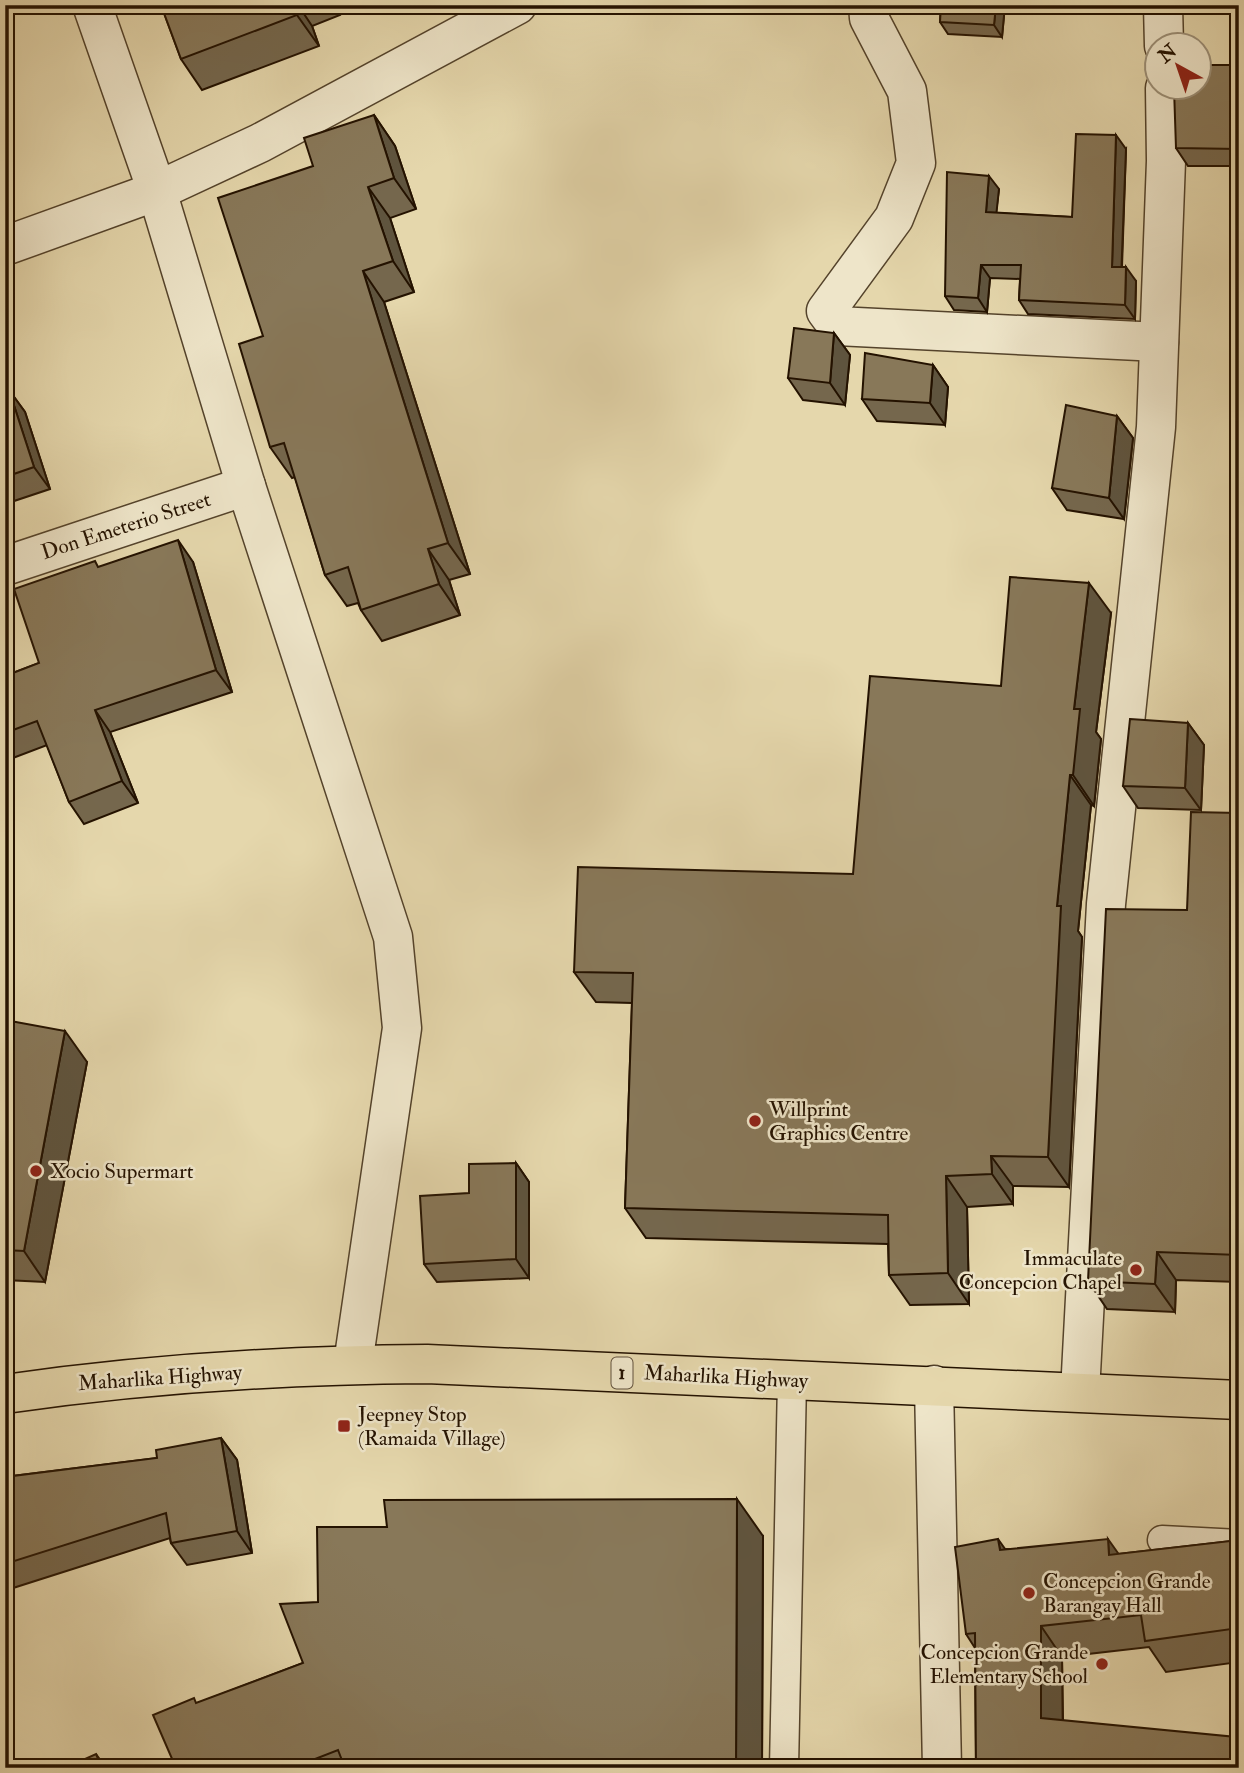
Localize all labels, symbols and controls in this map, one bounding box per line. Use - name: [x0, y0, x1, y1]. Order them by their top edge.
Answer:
- north arrow: [1142, 32, 1212, 102]
- text: N: [1153, 38, 1183, 69]
- street label: Don Emeterio Street: [38, 486, 214, 566]
- place label: Willprint Graphics Centre: [768, 1096, 909, 1147]
- marker: Willprint Graphics Centre: [747, 1113, 763, 1129]
- place label: Xocio Supermart: [50, 1158, 194, 1185]
- marker: Xocio Supermart: [28, 1163, 44, 1179]
- place label: Immaculate Concepcion Chapel: [959, 1245, 1123, 1296]
- marker: Immaculate Concepcion Chapel: [1128, 1262, 1144, 1278]
- road number: 1: [612, 1358, 632, 1388]
- street label: Maharlika Highway: [77, 1359, 244, 1397]
- street label: Maharlika Highway: [643, 1359, 810, 1395]
- place label: Jeepney Stop (Ramaida Village): [357, 1401, 506, 1452]
- marker: Jeepney Stop (Ramaida Village): [336, 1418, 352, 1434]
- place label: Concepcion Grande Barangay Hall: [1043, 1568, 1211, 1619]
- marker: Concepcion Grande Barangay Hall: [1021, 1585, 1037, 1601]
- place label: Concepcion Grande Elementary School: [921, 1639, 1089, 1690]
- marker: Concepcion Grande Elementary School: [1094, 1656, 1110, 1672]

